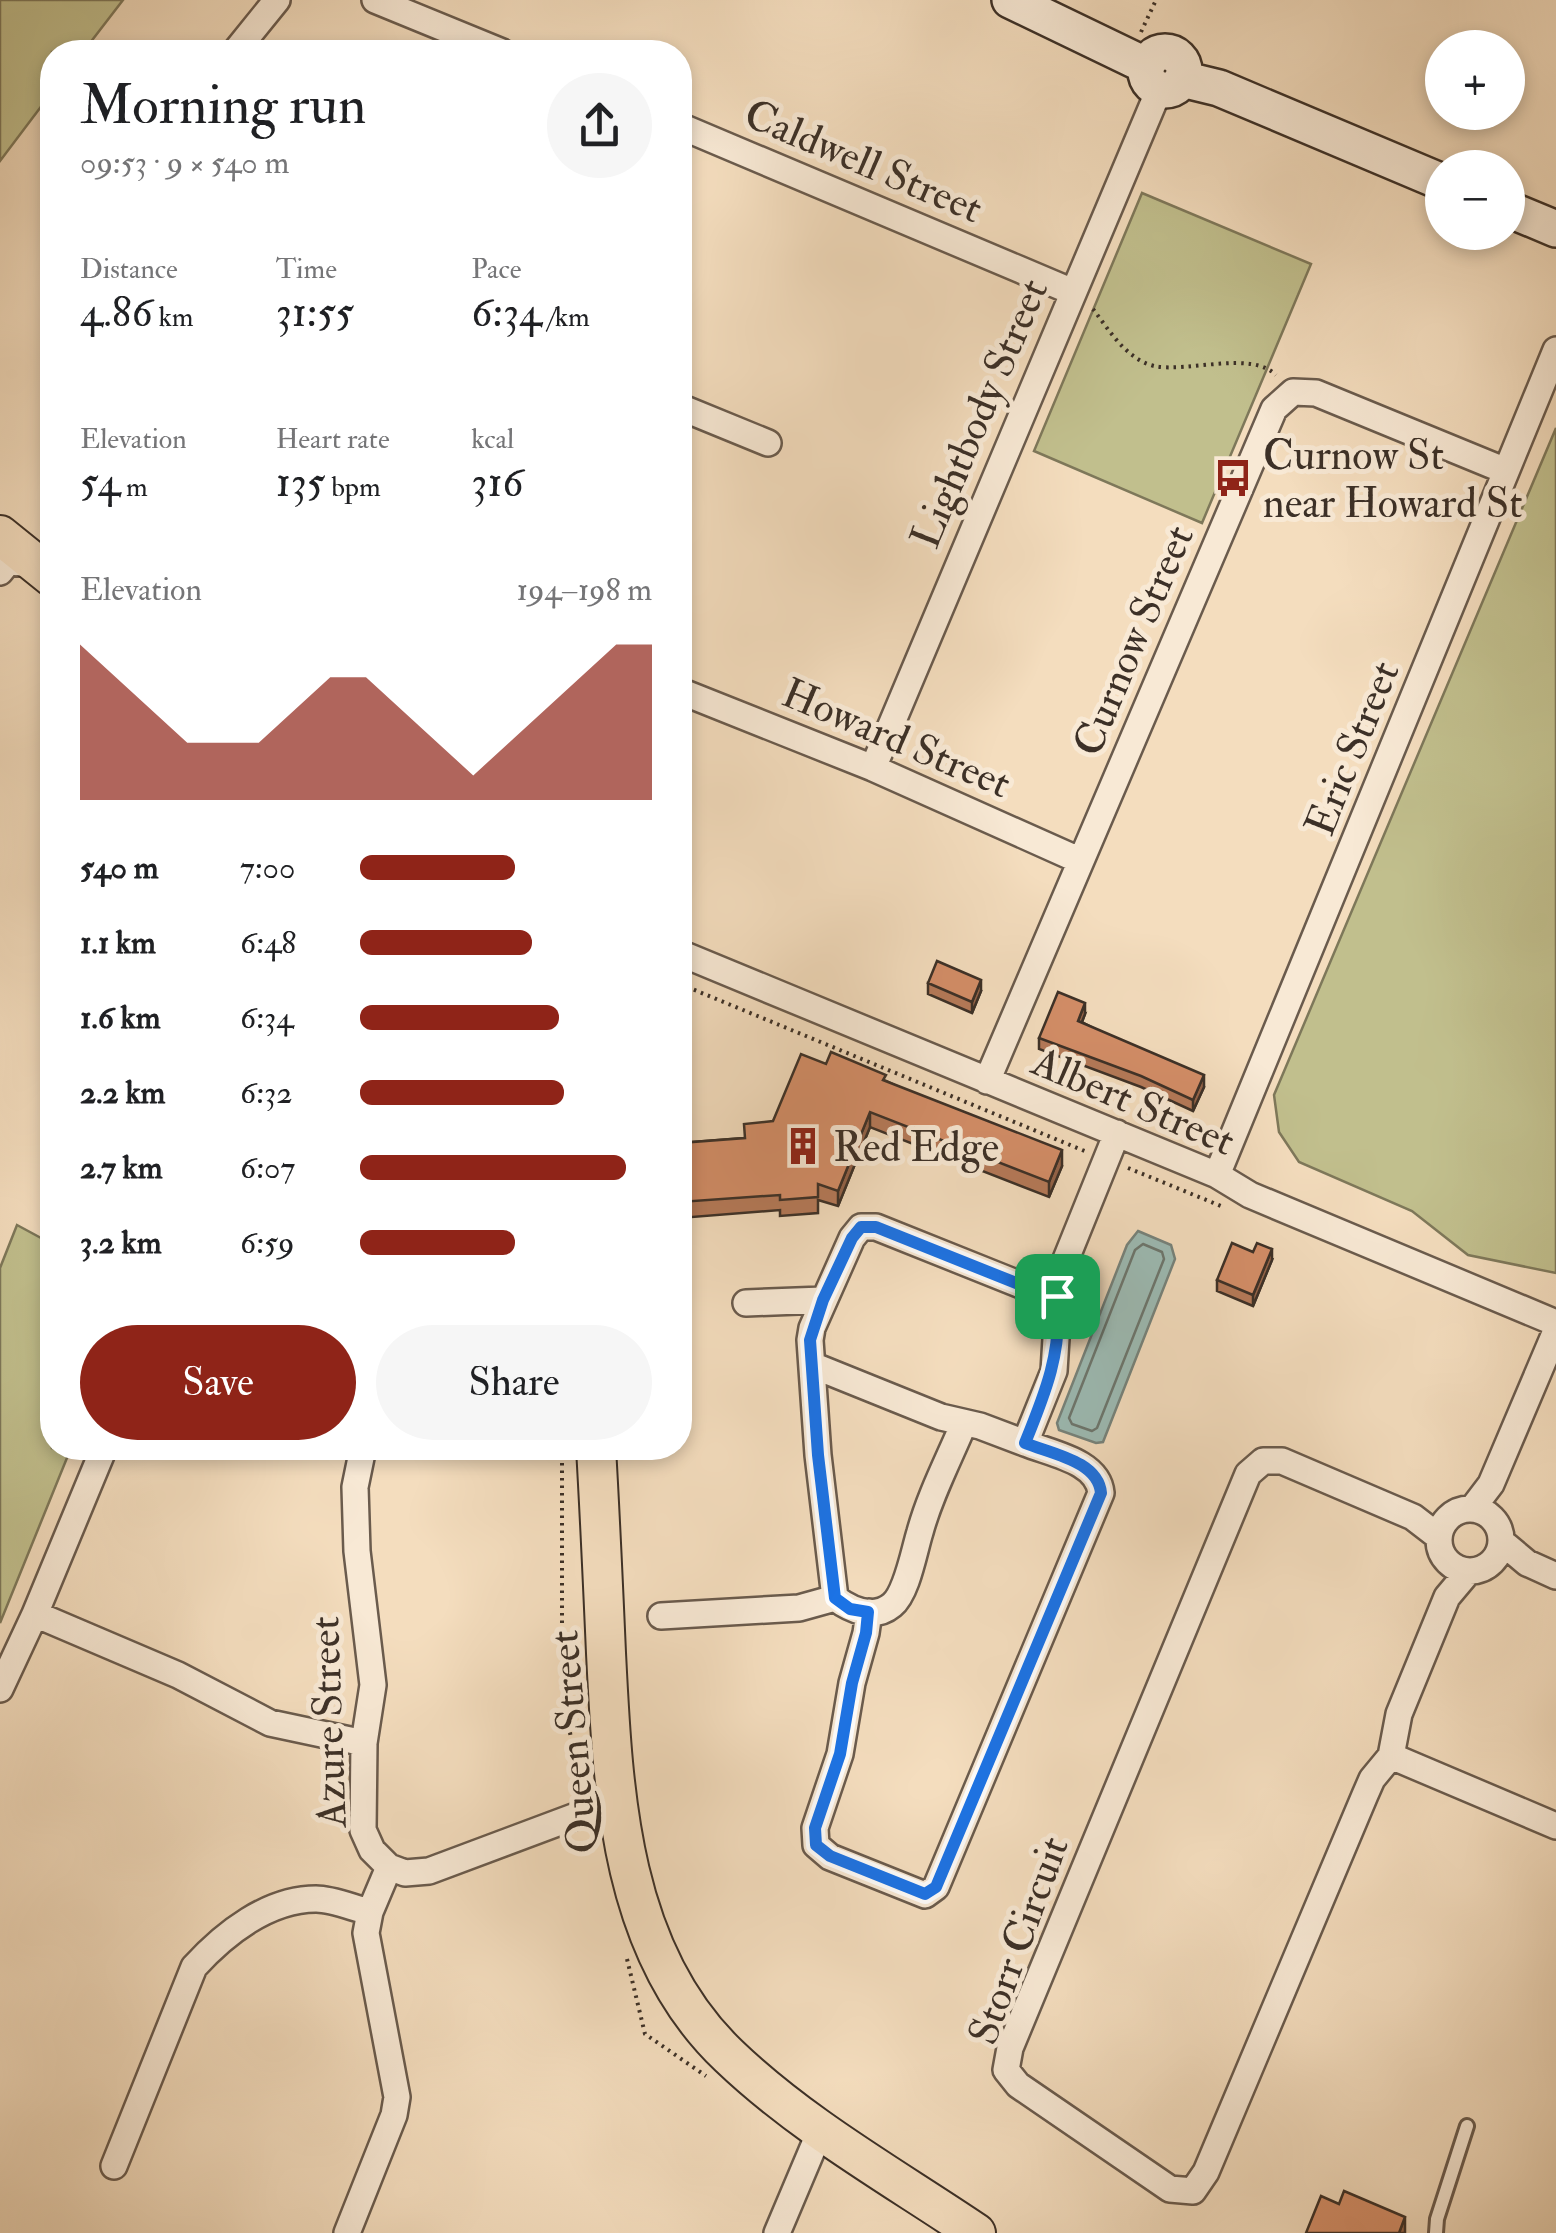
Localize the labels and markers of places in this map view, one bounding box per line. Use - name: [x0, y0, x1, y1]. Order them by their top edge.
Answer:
- place label: Curnow St near Howard St: [1263, 430, 1523, 530]
- bus stop icon: Curnow St near Howard St: [1212, 457, 1254, 499]
- place label: Red Edge: [833, 1122, 999, 1174]
- building icon: Red Edge: [782, 1125, 824, 1167]
- pin: [1015, 1254, 1100, 1339]

